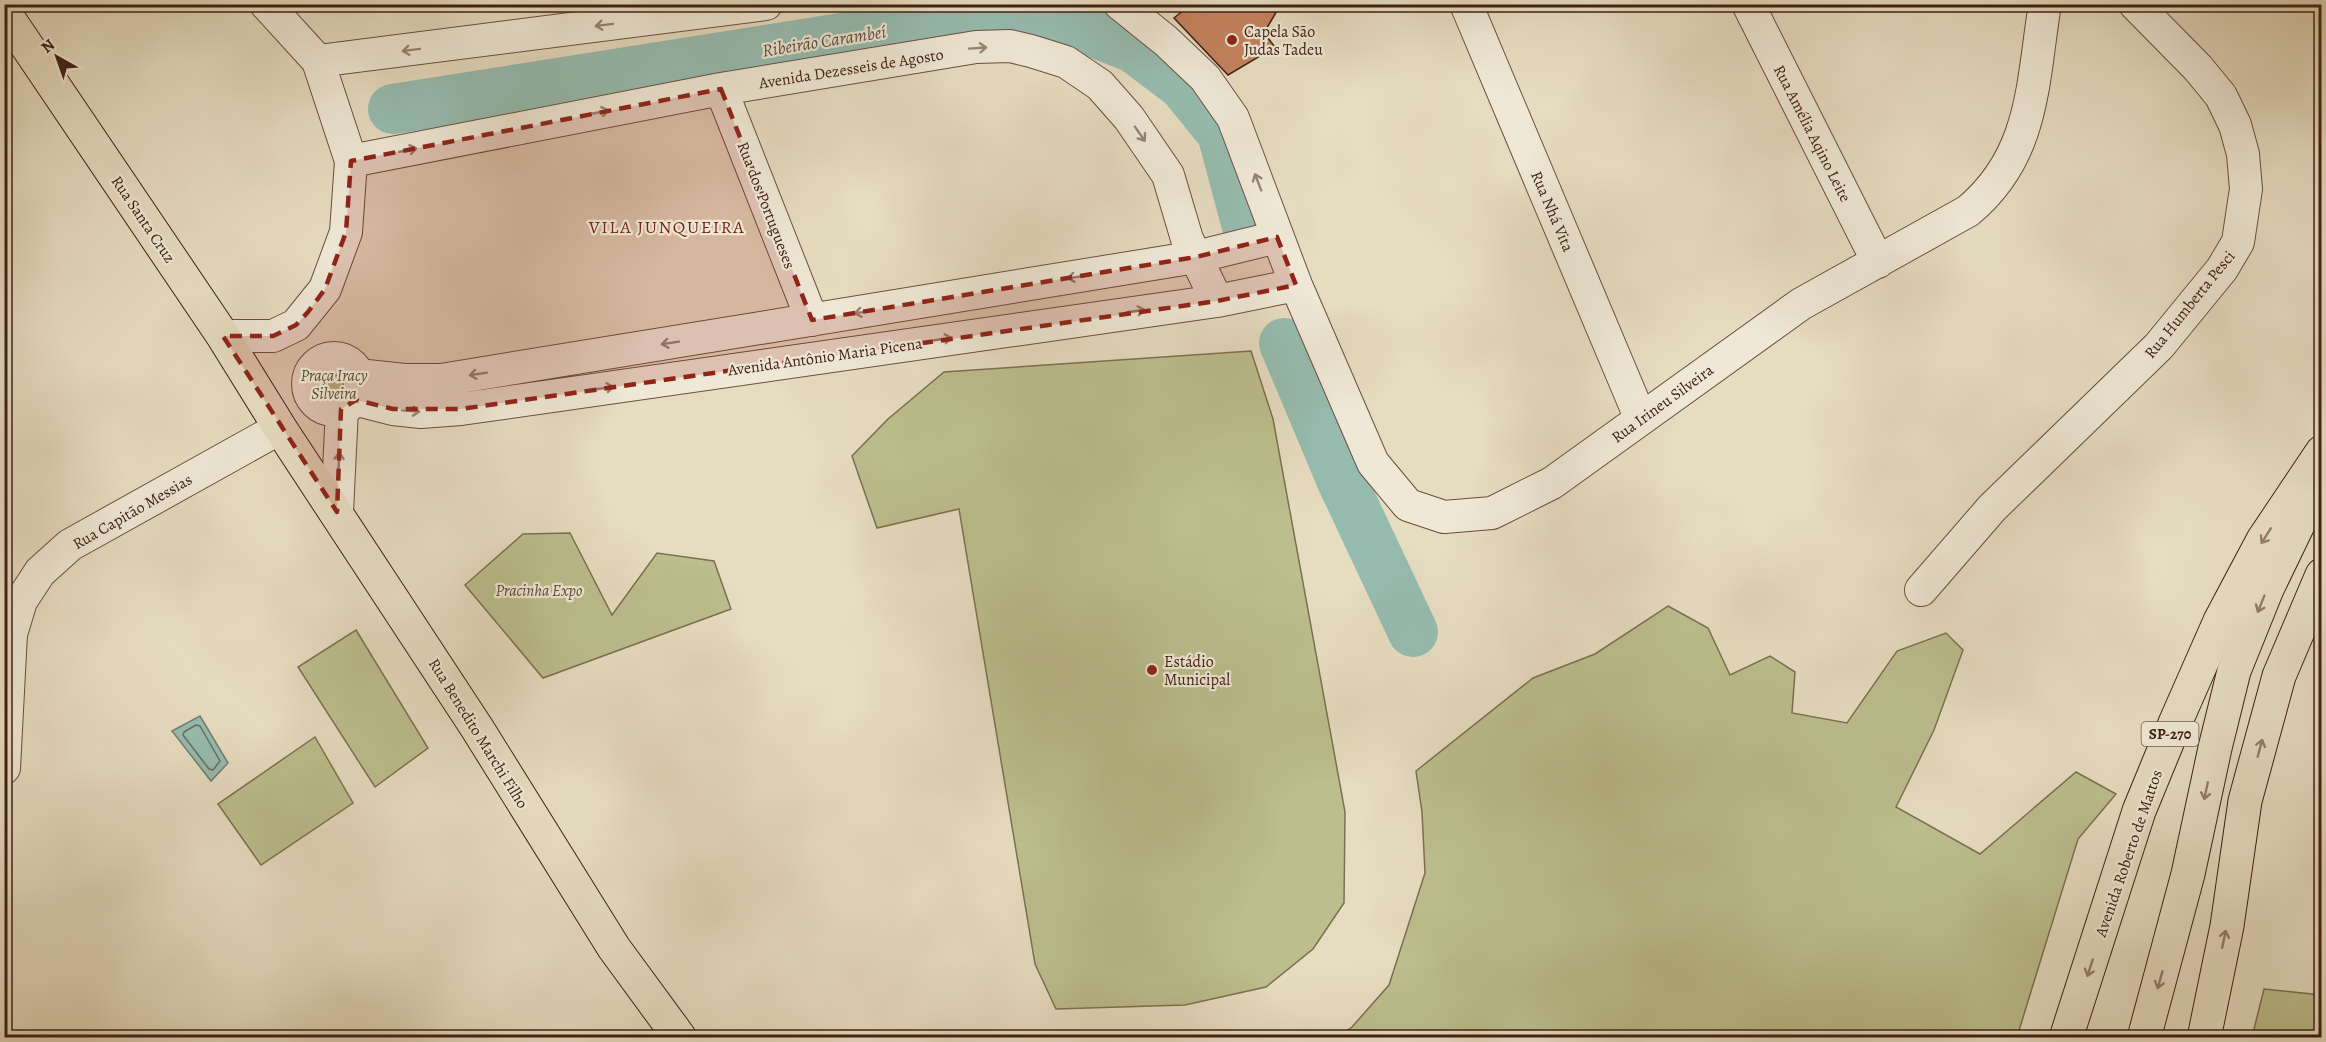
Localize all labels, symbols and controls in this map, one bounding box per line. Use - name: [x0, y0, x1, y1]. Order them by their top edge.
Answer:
- water label: Ribeirão Carambeí: [760, 19, 888, 63]
- one-way arrow: [595, 20, 615, 31]
- place label: Capela São Judas Tadeu: [1244, 21, 1323, 61]
- north arrow: [27, 27, 87, 87]
- marker: Capela São Judas Tadeu: [1225, 33, 1239, 47]
- text: N: [36, 34, 60, 58]
- one-way arrow: [968, 42, 987, 53]
- one-way arrow: [401, 44, 421, 55]
- street label: Avenida Dezesseis de Agosto: [756, 44, 945, 95]
- street label: Rua Amélia Aqino Leite: [1768, 61, 1856, 206]
- one-way arrow: [590, 106, 609, 118]
- one-way arrow: [1134, 126, 1146, 142]
- street label: Rua dos Portugueses: [732, 139, 800, 272]
- one-way arrow: [398, 144, 418, 155]
- street label: Rua Nhá Vita: [1525, 168, 1579, 256]
- street label: Rua Santa Cruz: [106, 172, 180, 267]
- one-way arrow: [1252, 173, 1263, 192]
- district label: VILA JUNQUEIRA: [588, 215, 745, 239]
- street label: Rua Humberta Pesci: [2139, 246, 2240, 363]
- one-way arrow: [1066, 272, 1086, 283]
- one-way arrow: [1126, 306, 1145, 317]
- one-way arrow: [853, 307, 873, 318]
- street label: Avenida Antônio Maria Picena: [725, 332, 924, 382]
- one-way arrow: [933, 334, 952, 345]
- one-way arrow: [661, 338, 681, 349]
- street label: Rua Irineu Silveira: [1607, 359, 1719, 448]
- park label: Praça Iracy Silveira: [300, 365, 368, 405]
- one-way arrow: [468, 369, 488, 380]
- one-way arrow: [594, 383, 614, 394]
- one-way arrow: [401, 405, 421, 416]
- one-way arrow: [334, 451, 345, 471]
- street label: Rua Capitão Messias: [69, 469, 196, 555]
- one-way arrow: [2259, 527, 2271, 544]
- park label: Pracinha Expo: [495, 580, 583, 602]
- one-way arrow: [2255, 595, 2266, 613]
- place label: Estádio Municipal: [1164, 651, 1230, 691]
- street label: Rua Benedito Marchi Filho: [423, 654, 533, 813]
- marker: Estádio Municipal: [1145, 663, 1159, 677]
- road number: SP-270: [2142, 722, 2198, 746]
- one-way arrow: [2254, 738, 2266, 757]
- street label: Avenida Roberto de Mattos: [2090, 767, 2168, 941]
- one-way arrow: [2199, 781, 2211, 800]
- one-way arrow: [2219, 930, 2230, 949]
- one-way arrow: [2083, 958, 2094, 977]
- one-way arrow: [2154, 971, 2165, 990]

